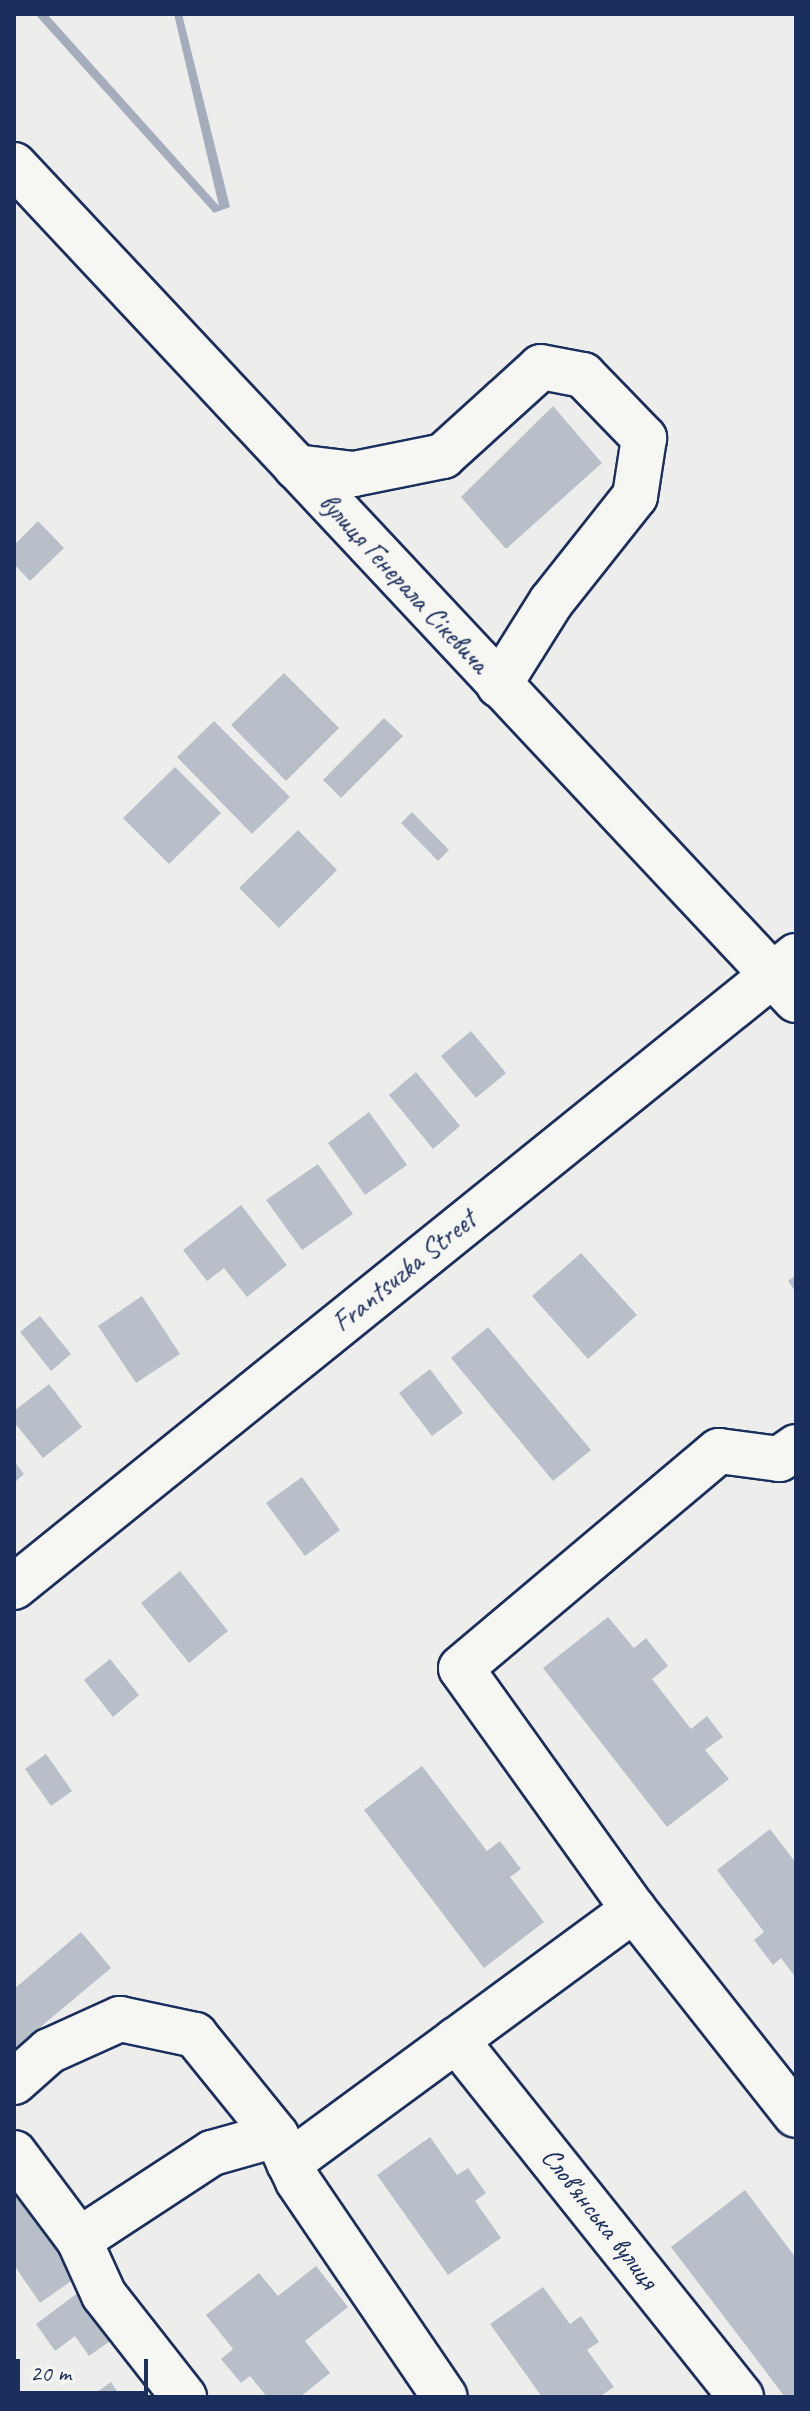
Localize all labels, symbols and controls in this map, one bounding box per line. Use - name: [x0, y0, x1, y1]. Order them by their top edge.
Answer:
- street label: вулиця Генерала Сікевича: [312, 486, 496, 680]
- street label: Frantsuzka Street: [326, 1203, 482, 1339]
- street label: Слов'янська вулиця: [534, 2140, 666, 2296]
- scale bar: [20, 2343, 152, 2393]
- text: 20 m: [30, 2358, 71, 2388]

